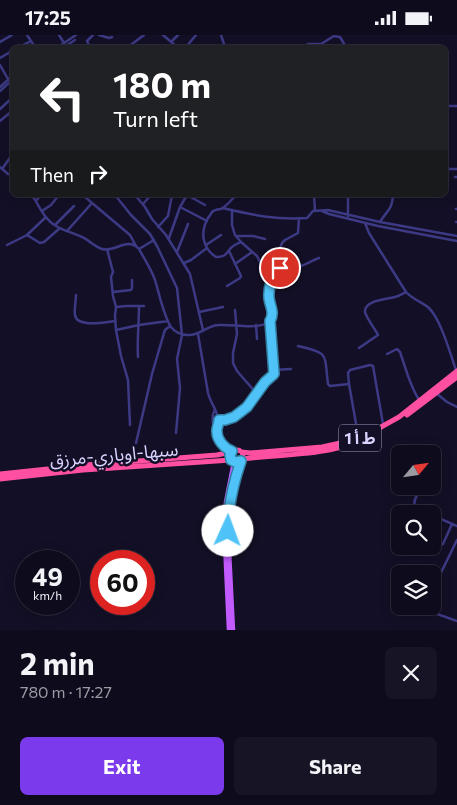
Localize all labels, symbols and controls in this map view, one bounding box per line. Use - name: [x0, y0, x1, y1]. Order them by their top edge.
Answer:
- text: 17:25: [25, 6, 71, 29]
- text: 180 m: [113, 62, 211, 105]
- icon: left: [30, 65, 95, 130]
- text: Turn left: [113, 105, 198, 132]
- icon: right: [84, 160, 112, 188]
- text: Then: [30, 163, 74, 186]
- pin: [259, 247, 301, 289]
- icon: arrive: [266, 254, 294, 282]
- road number: ط أ 1: [339, 424, 381, 451]
- street label: سبها-اوباري-مرزق: [49, 437, 179, 474]
- north arrow: [391, 445, 441, 495]
- map controls: [391, 445, 441, 615]
- position arrow: [201, 504, 253, 556]
- button: search: [391, 505, 441, 555]
- speed limit sign: 60: [90, 550, 155, 615]
- text: 49: [32, 561, 63, 591]
- button: layers: [391, 565, 441, 615]
- text: km/h: [33, 588, 62, 602]
- text: 2 min: [20, 644, 95, 681]
- button: close: [385, 647, 437, 699]
- text: 780 m · 17:27: [20, 682, 112, 701]
- button: Exit: [20, 737, 224, 795]
- button: Share: [234, 737, 437, 795]

